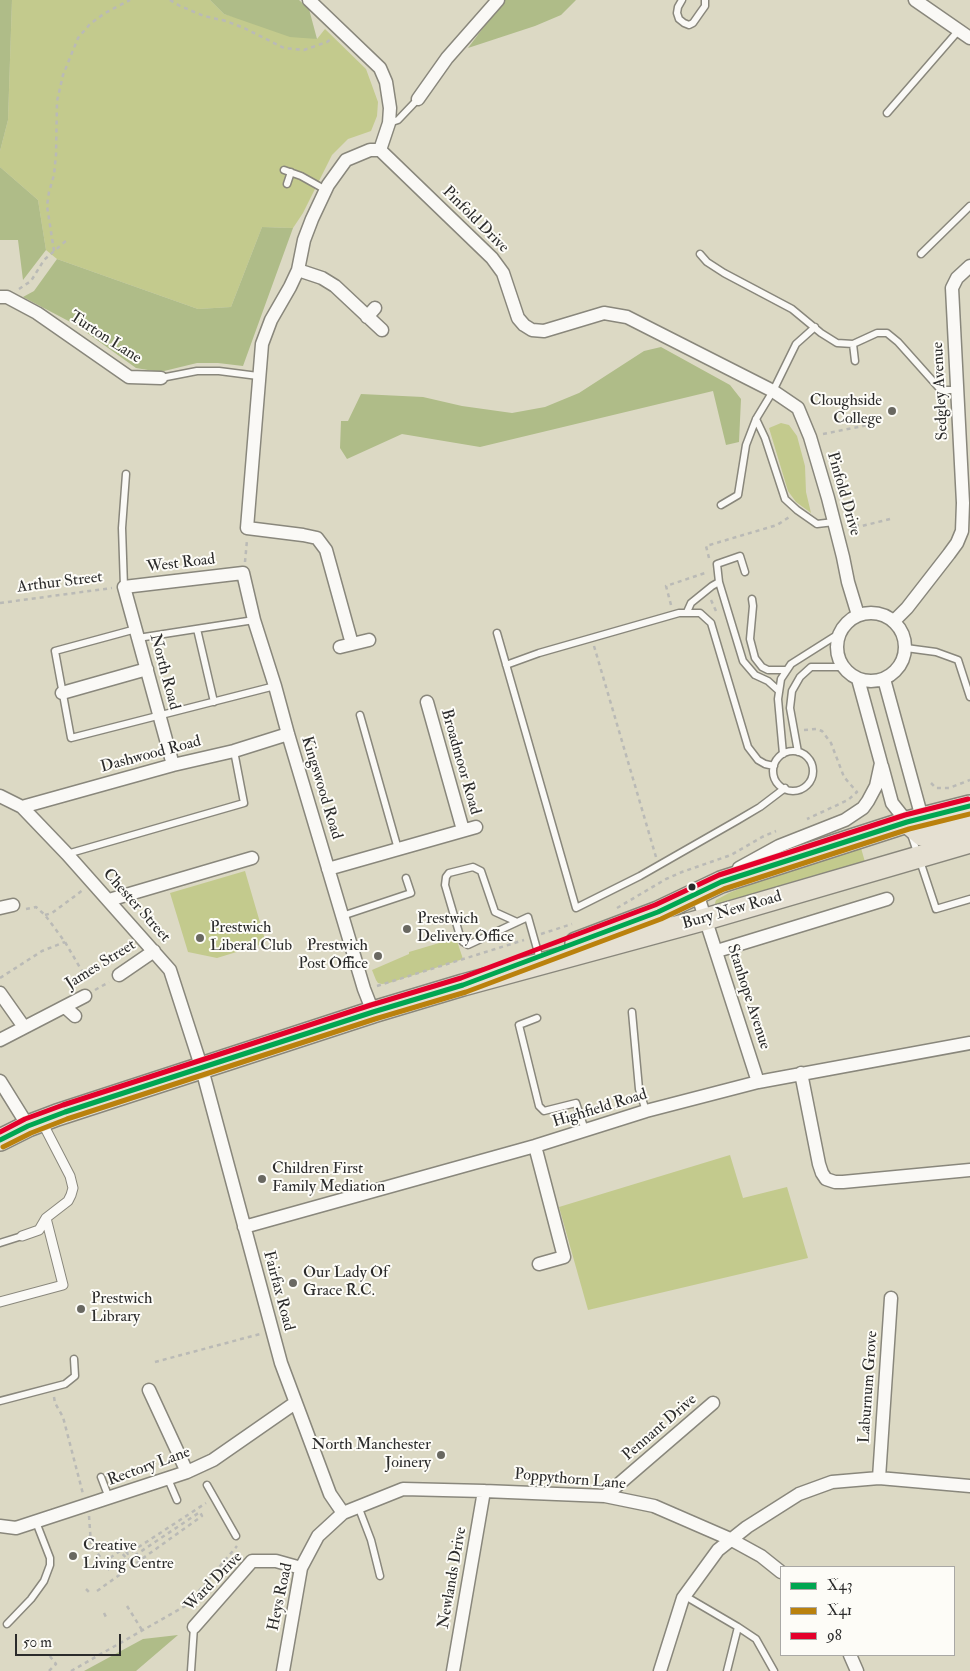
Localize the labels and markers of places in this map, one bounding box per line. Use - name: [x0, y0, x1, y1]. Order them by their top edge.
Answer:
- place label: Cloughside College: [810, 392, 882, 430]
- marker: Cloughside College: [886, 405, 898, 417]
- unlabelled marker: [687, 882, 697, 892]
- place label: Prestwich Delivery Office: [417, 910, 514, 948]
- place label: Prestwich Liberal Club: [210, 919, 292, 957]
- marker: Prestwich Delivery Office: [401, 923, 413, 935]
- marker: Prestwich Liberal Club: [194, 932, 206, 944]
- place label: Prestwich Post Office: [298, 937, 368, 975]
- marker: Prestwich Post Office: [372, 950, 384, 962]
- place label: Children First Family Mediation: [272, 1160, 385, 1198]
- marker: Children First Family Mediation: [256, 1173, 268, 1185]
- place label: Our Lady Of Grace R.C.: [303, 1264, 388, 1302]
- marker: Our Lady Of Grace R.C.: [287, 1277, 299, 1289]
- place label: Prestwich Library: [91, 1290, 152, 1328]
- marker: Prestwich Library: [75, 1303, 87, 1315]
- place label: North Manchester Joinery: [311, 1436, 431, 1474]
- marker: North Manchester Joinery: [435, 1449, 447, 1461]
- place label: Creative Living Centre: [83, 1537, 174, 1575]
- marker: Creative Living Centre: [67, 1550, 79, 1562]

